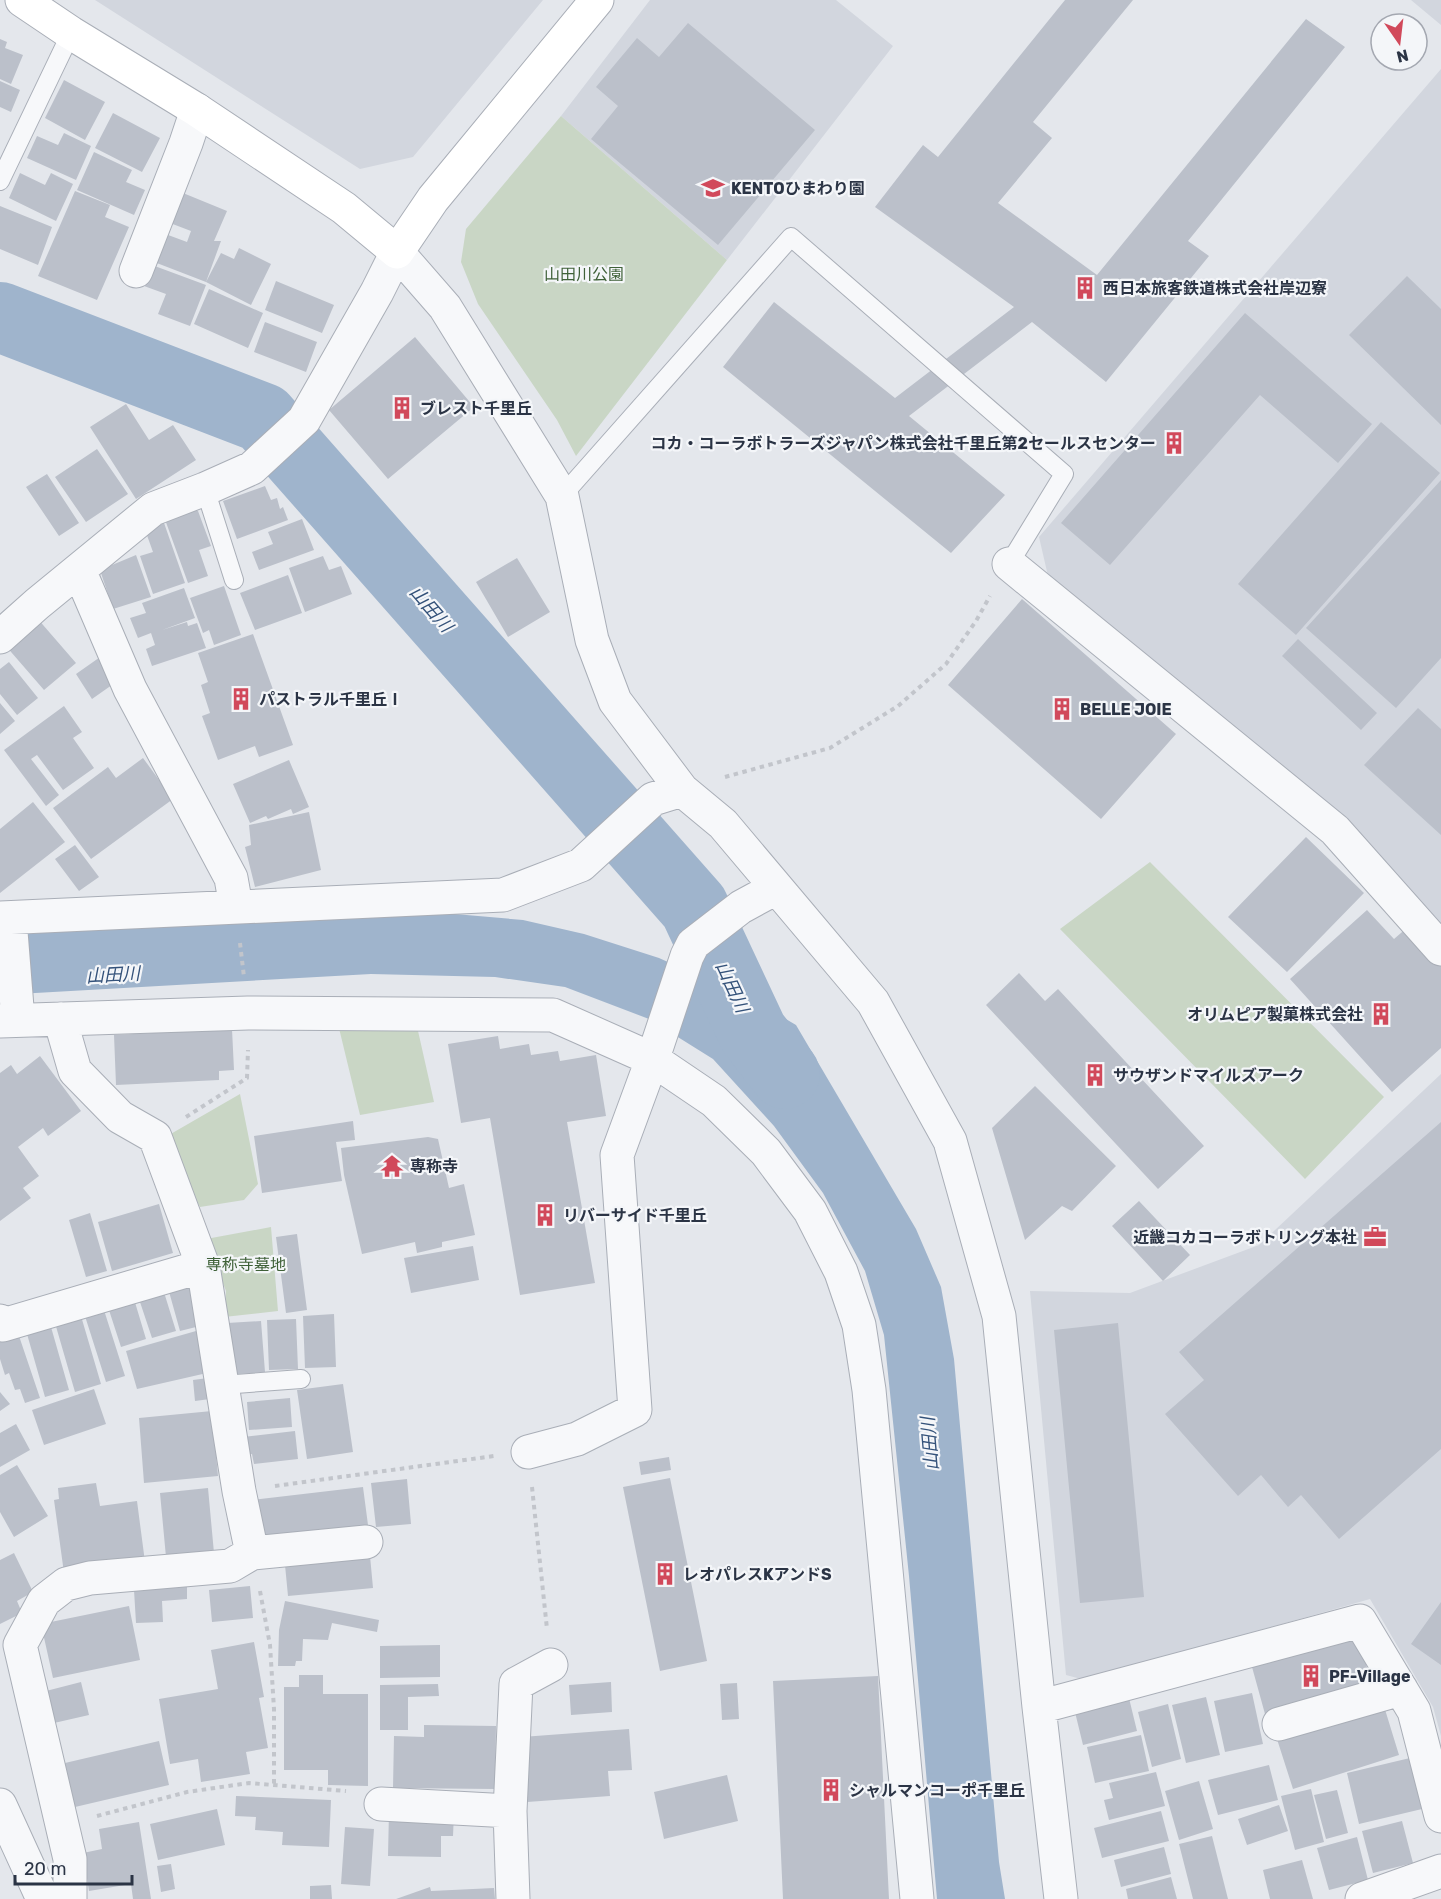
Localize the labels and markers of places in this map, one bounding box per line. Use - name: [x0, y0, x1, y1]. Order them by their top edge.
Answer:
- school or university icon: KENTOひまわり園: [700, 175, 726, 201]
- place label: KENTOひまわり園: [731, 179, 865, 198]
- building icon: 西日本旅客鉄道株式会社岸辺寮: [1072, 275, 1098, 301]
- place label: 西日本旅客鉄道株式会社岸辺寮: [1103, 279, 1327, 298]
- building icon: ブレスト千里丘: [389, 395, 415, 421]
- place label: ブレスト千里丘: [420, 399, 532, 418]
- building icon: コカ・コーラボトラーズジャパン株式会社千里丘第2セールスセンター: [1161, 430, 1187, 456]
- place label: コカ・コーラボトラーズジャパン株式会社千里丘第2セールスセンター: [650, 434, 1156, 453]
- building icon: パストラル千里丘Ⅰ: [228, 686, 254, 712]
- place label: パストラル千里丘Ⅰ: [259, 690, 403, 709]
- building icon: BELLE JOIE: [1049, 696, 1075, 722]
- place label: BELLE JOIE: [1080, 700, 1172, 719]
- building icon: オリムピア製菓株式会社: [1368, 1001, 1394, 1027]
- place label: オリムピア製菓株式会社: [1187, 1005, 1363, 1024]
- building icon: サウザンドマイルズアーク: [1082, 1062, 1108, 1088]
- place label: サウザンドマイルズアーク: [1113, 1066, 1304, 1085]
- temple icon: 専称寺: [379, 1153, 405, 1179]
- place label: 専称寺: [410, 1157, 458, 1176]
- building icon: リバーサイド千里丘: [532, 1202, 558, 1228]
- place label: リバーサイド千里丘: [563, 1206, 707, 1225]
- office icon: 近畿コカコーラボトリング本社: [1362, 1224, 1388, 1250]
- place label: 近畿コカコーラボトリング本社: [1133, 1228, 1357, 1247]
- building icon: レオパレスKアンドS: [652, 1561, 678, 1587]
- place label: レオパレスKアンドS: [683, 1565, 832, 1584]
- building icon: PF-Village: [1298, 1663, 1324, 1689]
- place label: PF-Village: [1329, 1667, 1410, 1686]
- building icon: シャルマンコーポ千里丘: [818, 1777, 844, 1803]
- place label: シャルマンコーポ千里丘: [849, 1781, 1025, 1800]

